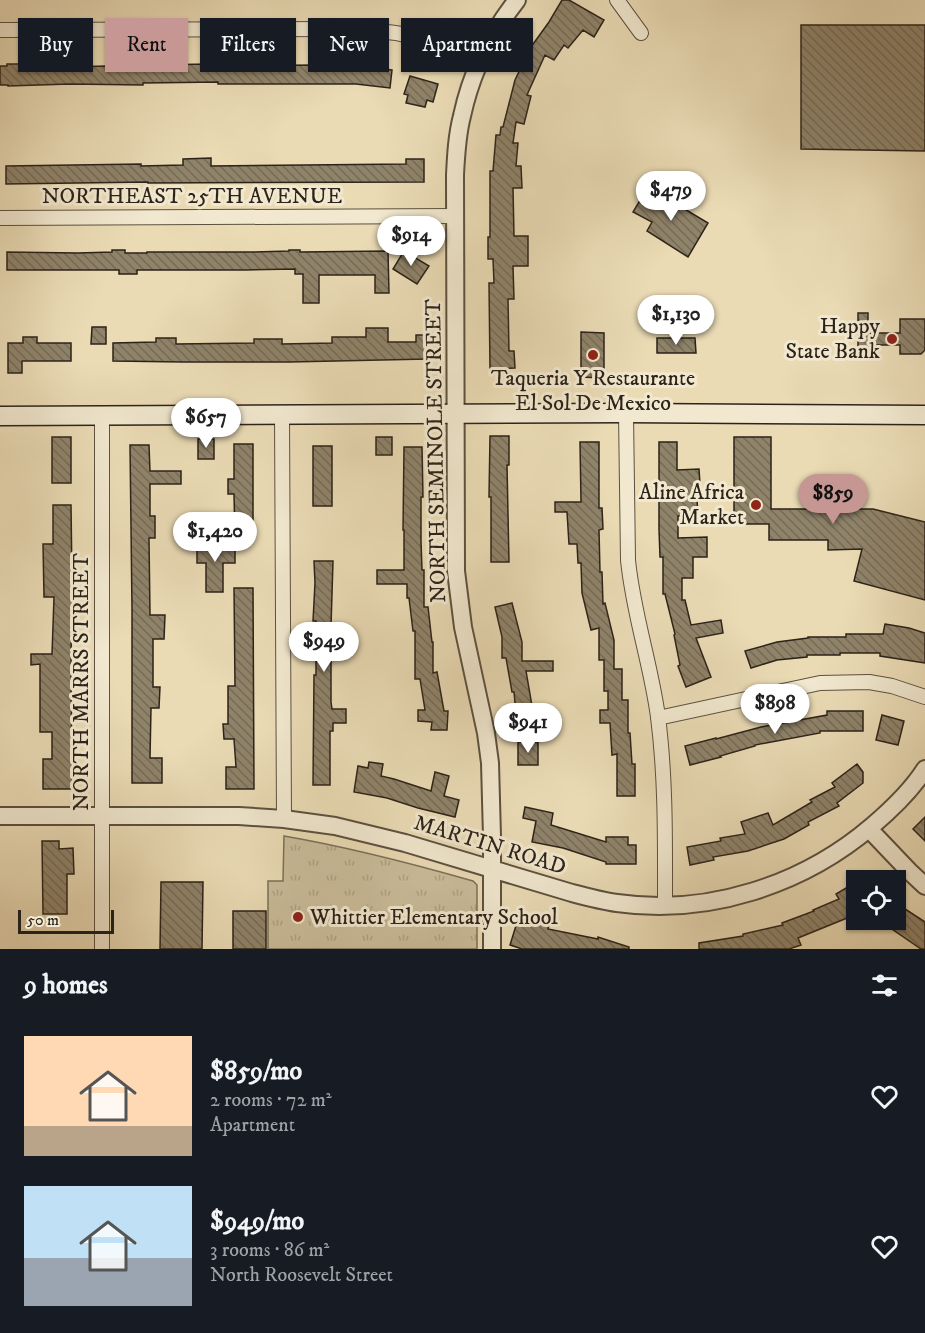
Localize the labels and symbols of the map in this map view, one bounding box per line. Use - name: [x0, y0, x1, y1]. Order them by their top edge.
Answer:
- pin: $479: [635, 171, 707, 222]
- street label: NORTHEAST 25TH AVENUE: [42, 183, 342, 210]
- pin: $914: [375, 216, 447, 267]
- pin: $1,130: [627, 295, 725, 346]
- street label: NORTH SEMINOLE STREET: [420, 298, 452, 603]
- place label: Happy State Bank: [786, 313, 881, 365]
- marker: Happy State Bank: [885, 332, 899, 346]
- marker: Taqueria Y Restaurante El Sol De Mexico: [586, 348, 600, 362]
- place label: Taqueria Y Restaurante El Sol De Mexico: [491, 365, 695, 417]
- pin: $657: [170, 398, 242, 449]
- pin: $859: [797, 474, 869, 525]
- place label: Aline Africa Market: [639, 479, 745, 531]
- marker: Aline Africa Market: [749, 498, 763, 512]
- pin: $1,420: [166, 512, 264, 563]
- street label: NORTH MARRS STREET: [68, 553, 95, 811]
- pin: $949: [288, 622, 360, 673]
- pin: $898: [739, 684, 811, 735]
- pin: $941: [492, 703, 564, 754]
- street label: MARTIN ROAD: [411, 809, 569, 881]
- place label: Whittier Elementary School: [309, 904, 558, 931]
- scale bar: [18, 907, 114, 934]
- marker: Whittier Elementary School: [291, 910, 305, 924]

